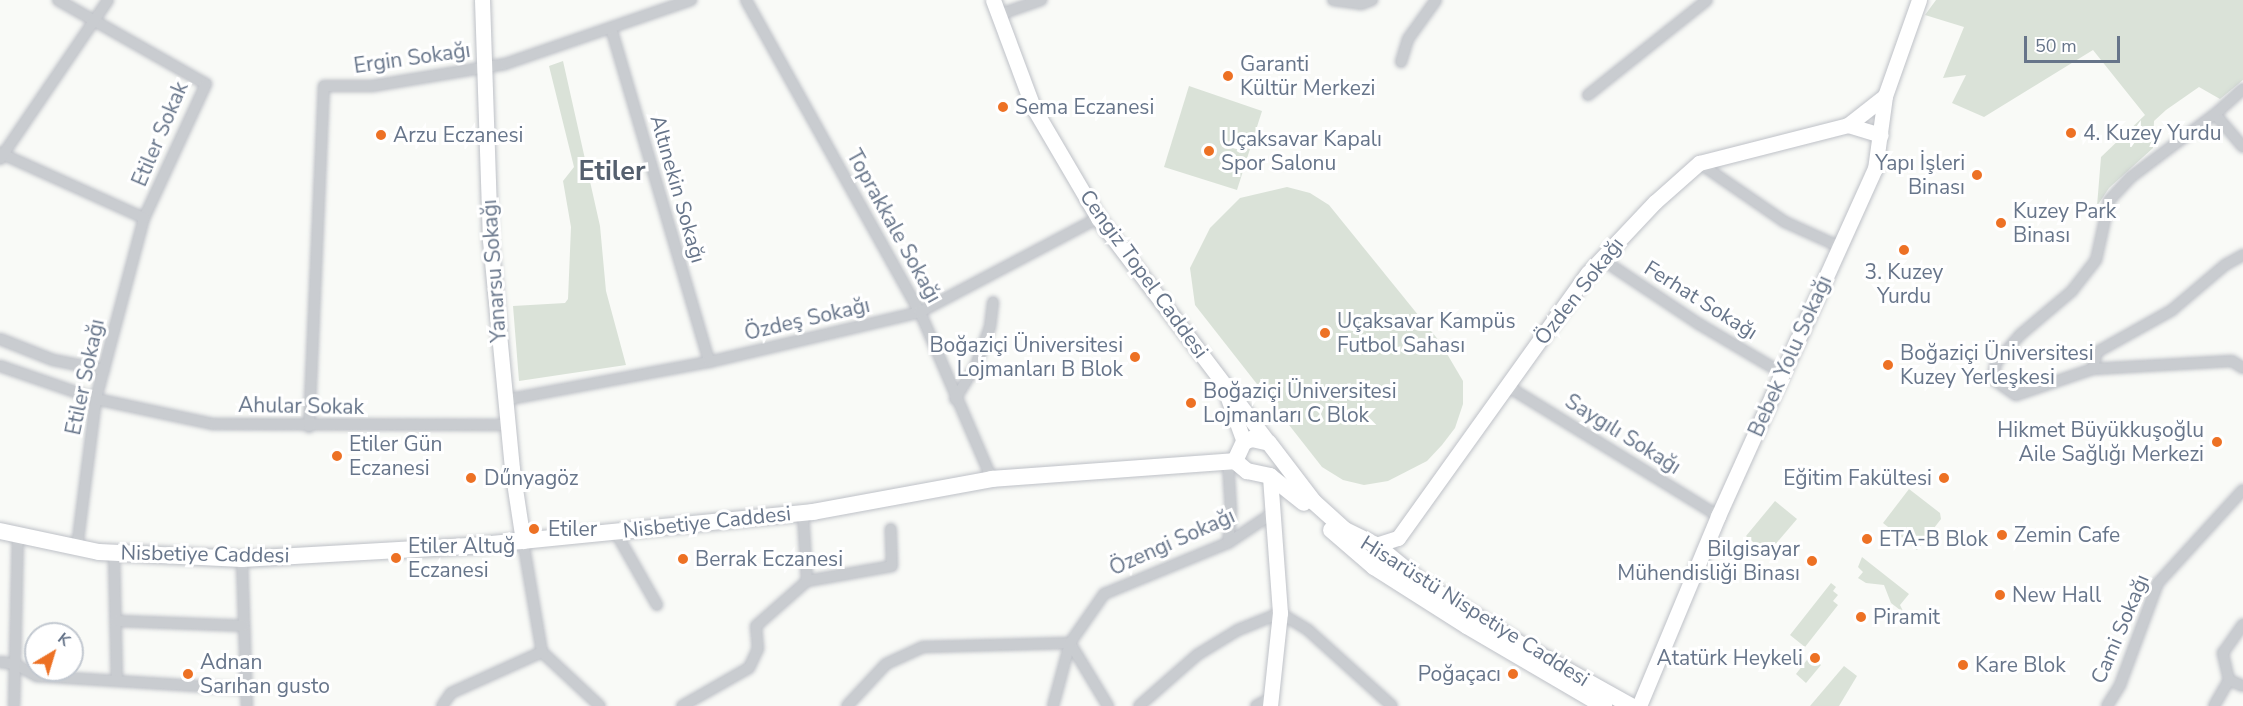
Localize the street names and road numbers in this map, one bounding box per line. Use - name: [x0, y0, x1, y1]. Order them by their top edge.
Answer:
- street label: Ergin Sokağı: [352, 37, 472, 79]
- street label: Etiler Sokak: [127, 78, 193, 190]
- street label: Altınekin Sokağı: [645, 112, 711, 266]
- street label: Toprakkale Sokağı: [841, 145, 947, 307]
- street label: Cengiz Topel Caddesi: [1074, 185, 1214, 363]
- street label: Yanarsu Sokağı: [476, 199, 512, 343]
- street label: Özden Sokağı: [1529, 232, 1629, 350]
- street label: Ferhat Sokağı: [1640, 255, 1762, 345]
- street label: Bebek Yolu Sokağı: [1743, 271, 1837, 441]
- street label: Özdeş Sokağı: [742, 292, 872, 346]
- street label: Etiler Sokağı: [60, 317, 110, 437]
- street label: Saygılı Sokağı: [1561, 388, 1685, 480]
- street label: Ahular Sokak: [238, 392, 364, 420]
- street label: Nisbetiye Caddesi: [622, 501, 792, 543]
- street label: Özengi Sokağı: [1105, 503, 1239, 581]
- street label: Hisarüstü Nispetiye Caddesi: [1356, 530, 1594, 692]
- street label: Nisbetiye Caddesi: [120, 540, 290, 568]
- street label: Cami Sokağı: [2086, 570, 2154, 688]

